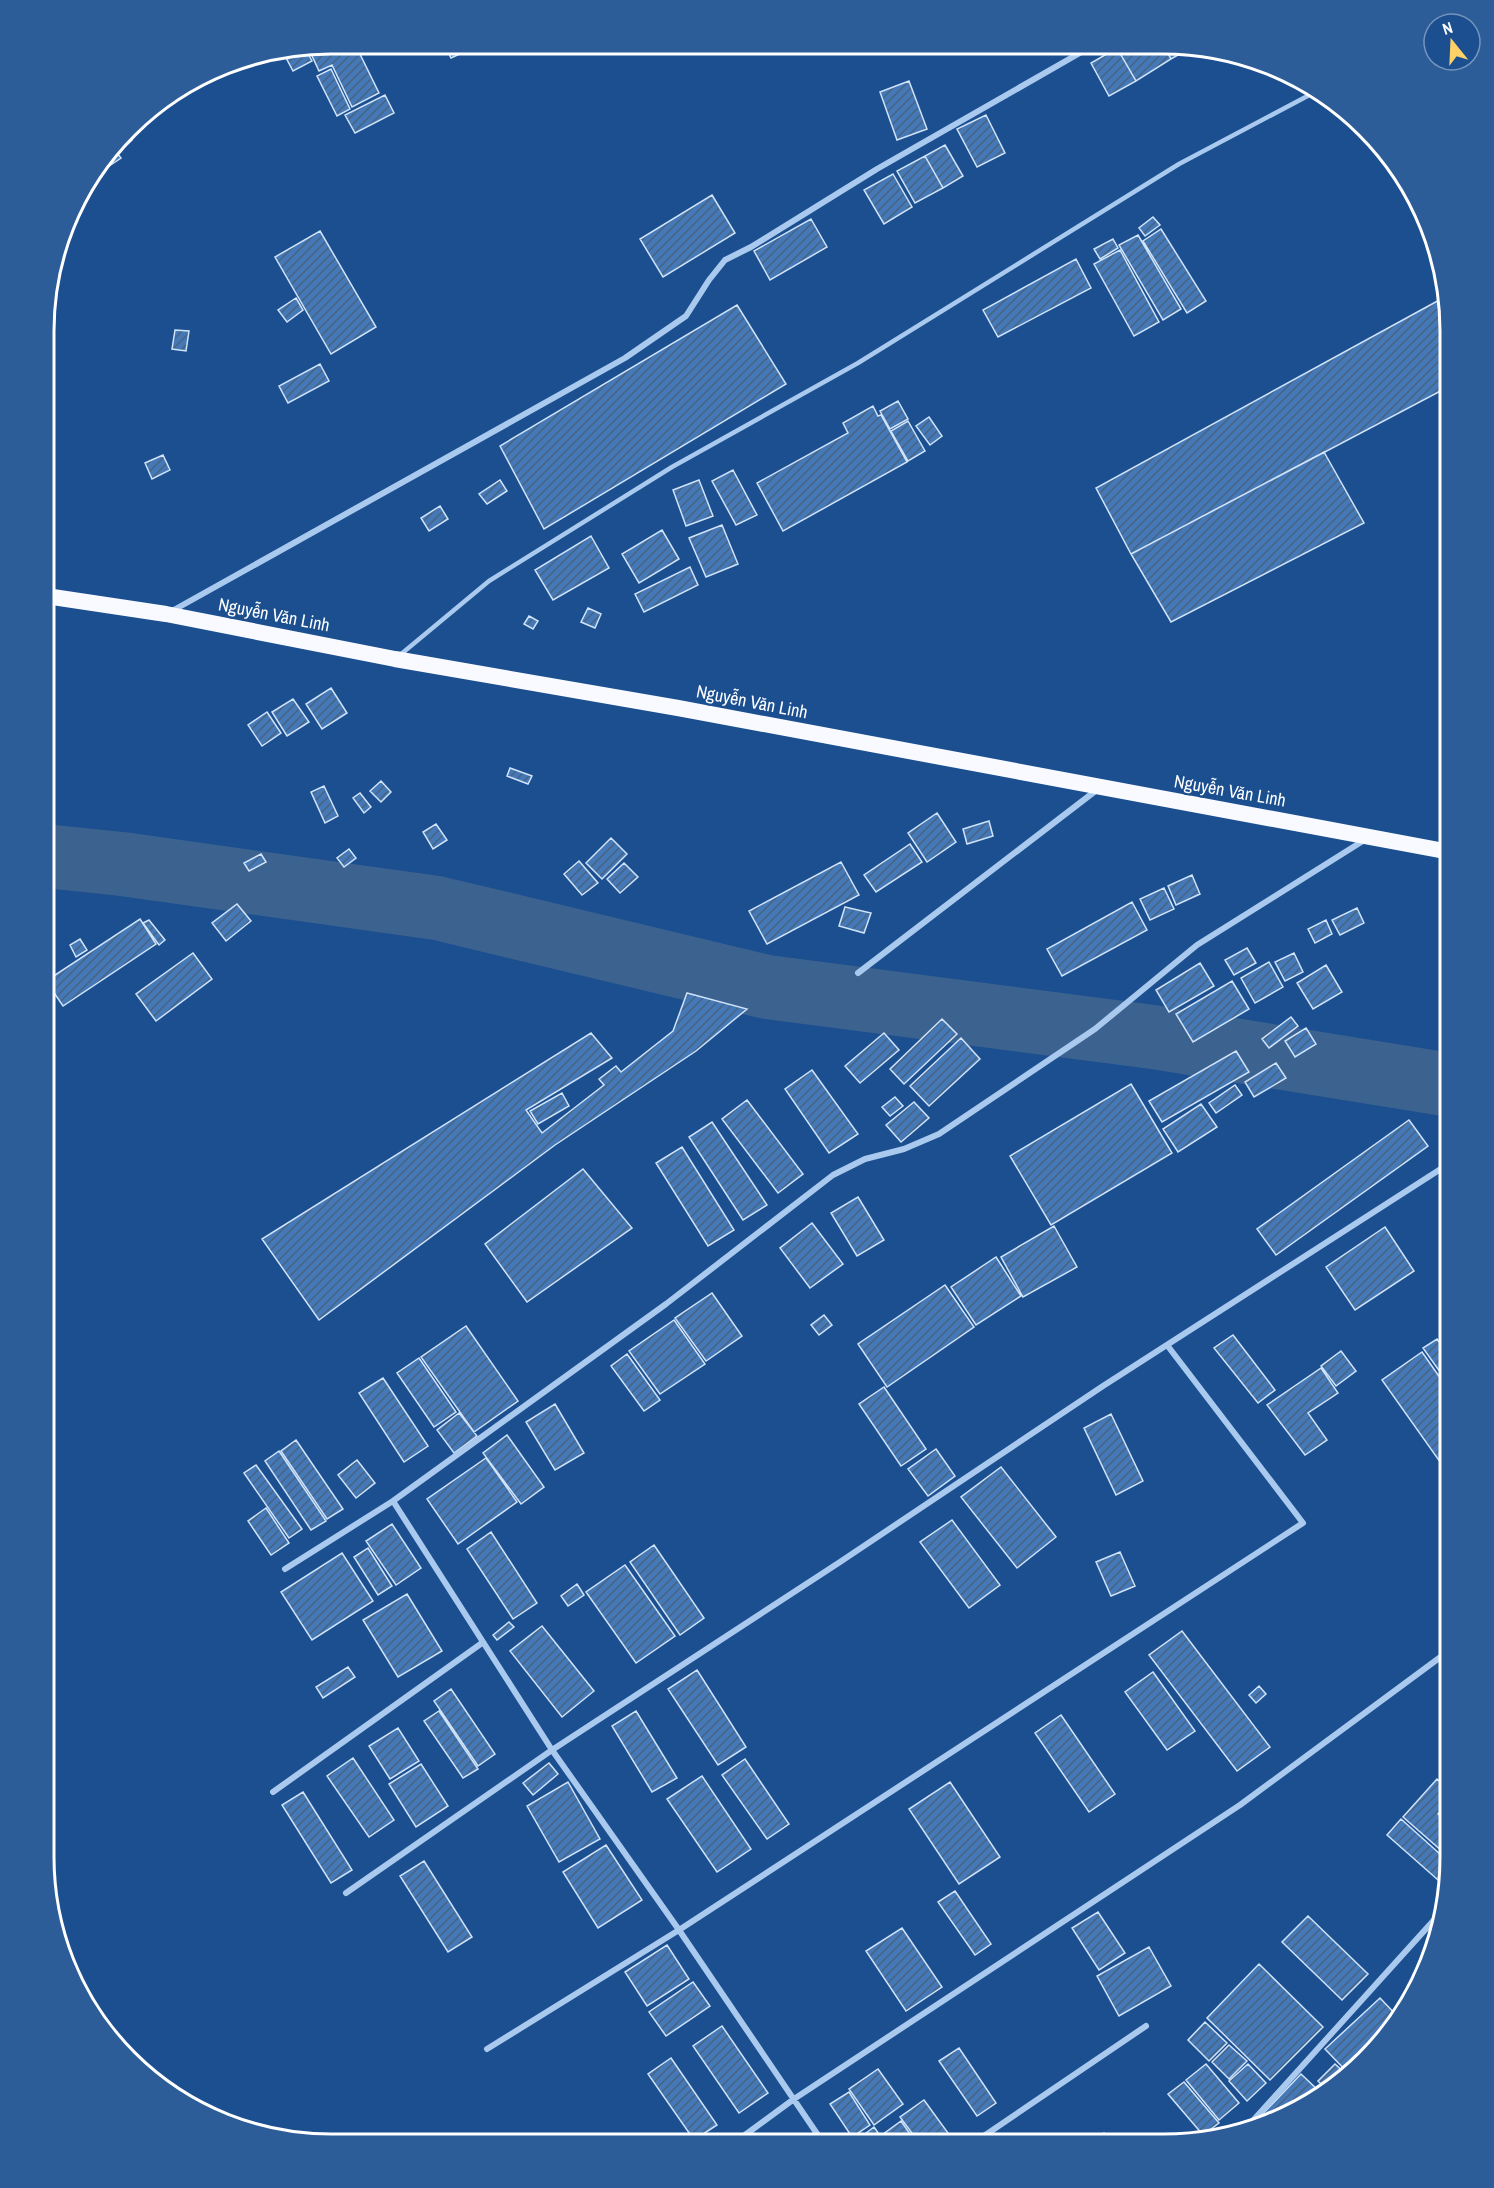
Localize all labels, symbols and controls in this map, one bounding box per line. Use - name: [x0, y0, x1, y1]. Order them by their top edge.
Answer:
- north arrow: [1422, 12, 1482, 72]
- text: N: [1439, 16, 1455, 40]
- street label: Nguyễn Văn Linh: [216, 591, 332, 638]
- street label: Nguyễn Văn Linh: [694, 678, 810, 725]
- street label: Nguyễn Văn Linh: [1172, 768, 1288, 813]

